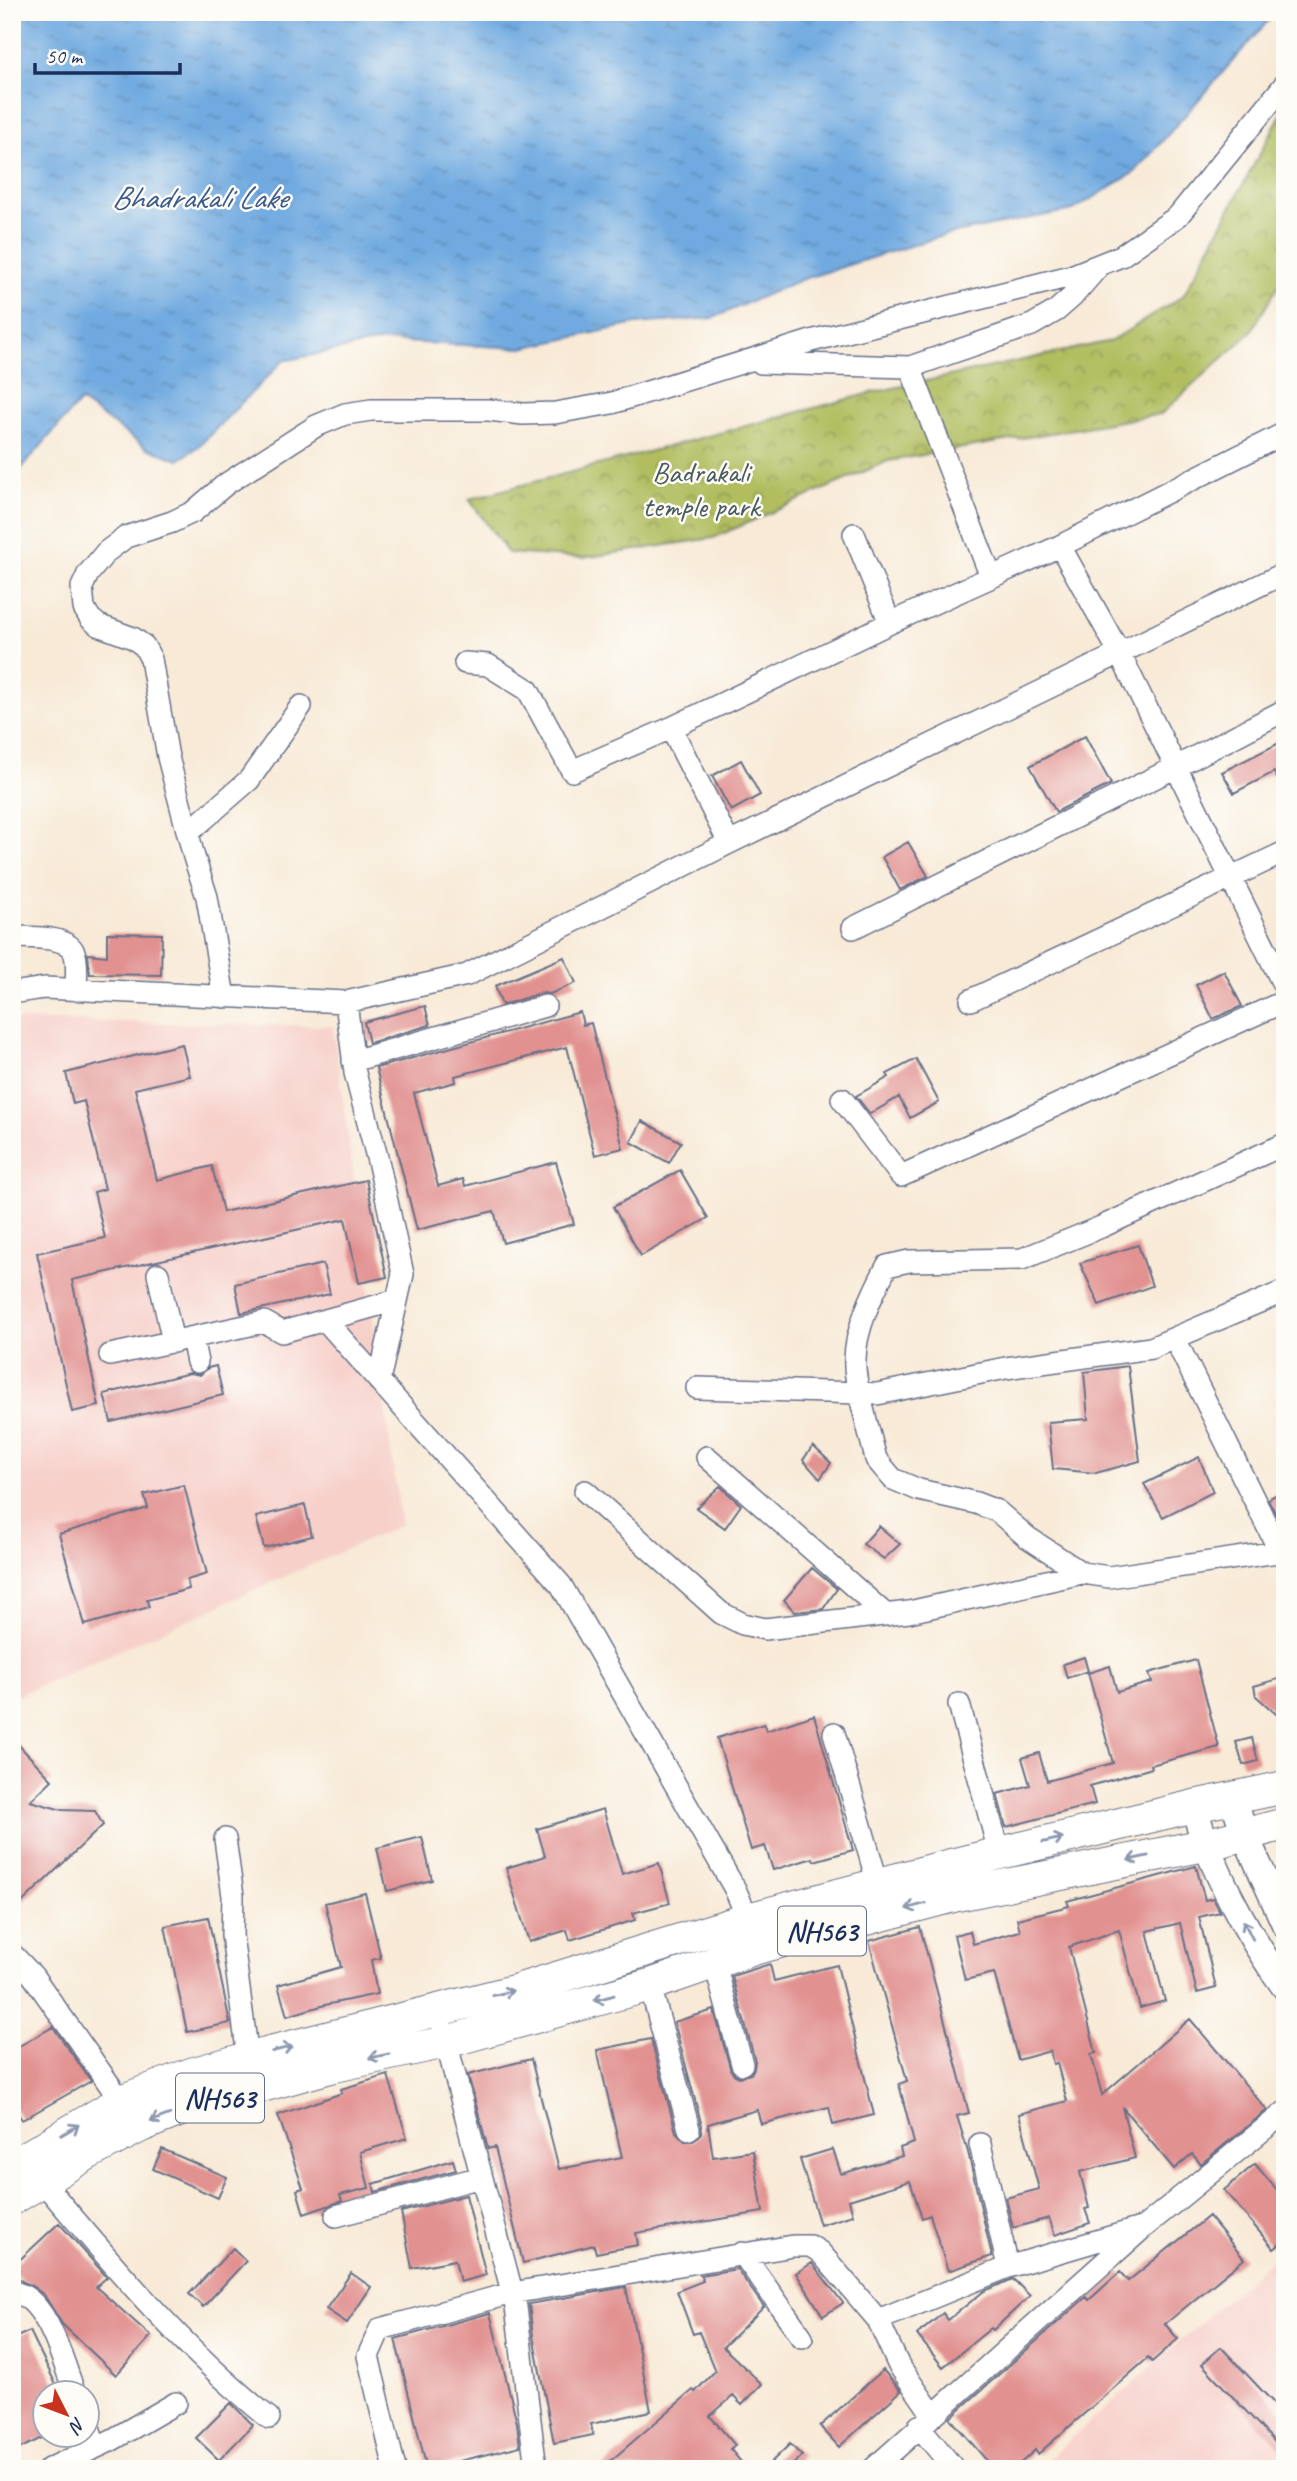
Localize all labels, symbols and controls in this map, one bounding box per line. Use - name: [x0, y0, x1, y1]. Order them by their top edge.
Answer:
- scale bar: [35, 32, 180, 76]
- text: 50 m: [46, 43, 84, 69]
- water label: Bhadrakali Lake: [112, 177, 291, 218]
- park label: Badrakali temple park: [643, 453, 761, 525]
- one-way arrow: [1041, 1833, 1064, 1846]
- one-way arrow: [1127, 1852, 1150, 1866]
- one-way arrow: [905, 1900, 928, 1913]
- road number: NH563: [778, 1906, 866, 1955]
- one-way arrow: [1241, 1920, 1255, 1941]
- one-way arrow: [492, 1986, 514, 1999]
- one-way arrow: [593, 1992, 615, 2005]
- one-way arrow: [270, 2042, 292, 2055]
- one-way arrow: [368, 2050, 391, 2064]
- road number: NH563: [176, 2074, 264, 2122]
- one-way arrow: [150, 2113, 172, 2126]
- one-way arrow: [60, 2123, 80, 2137]
- north arrow: [32, 2380, 102, 2450]
- text: N: [63, 2412, 91, 2440]

